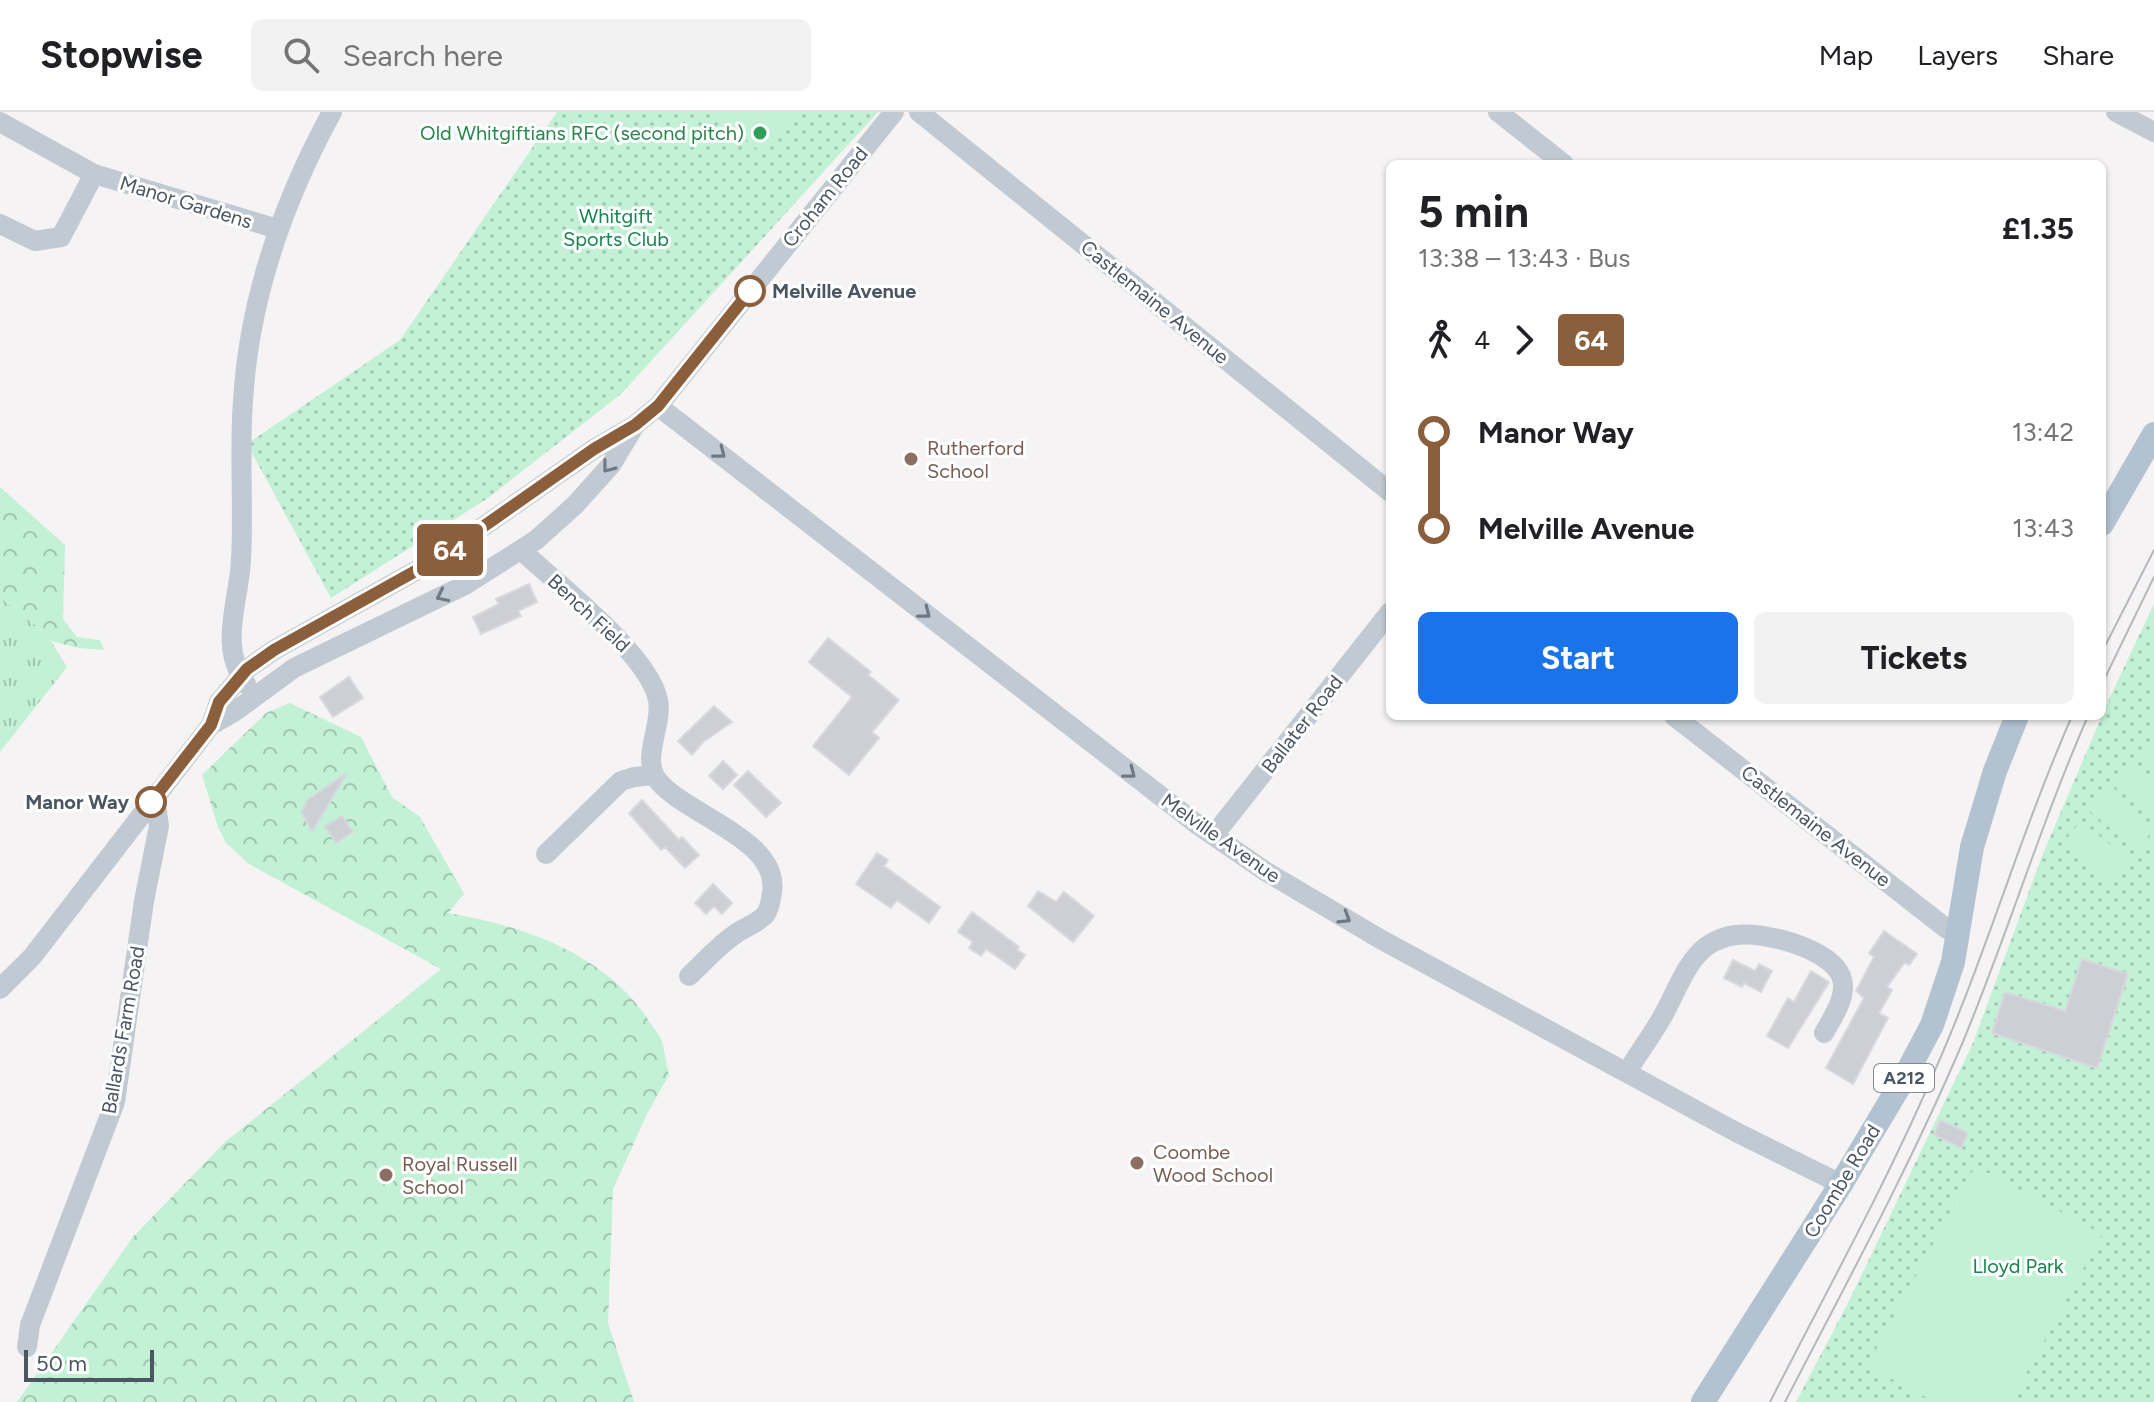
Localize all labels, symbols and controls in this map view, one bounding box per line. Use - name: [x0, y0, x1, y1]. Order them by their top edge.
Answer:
- search box: [251, 19, 811, 91]
- text: Stopwise: [40, 32, 203, 78]
- icon: search: [279, 33, 323, 77]
- text: Search here: [343, 37, 503, 74]
- text: Map: [1819, 38, 1873, 72]
- text: Layers: [1917, 38, 1998, 72]
- text: Share: [2042, 38, 2114, 72]
- place label: Old Whitgiftians RFC (second pitch): [420, 121, 744, 145]
- marker: Old Whitgiftians RFC (second pitch): [751, 124, 769, 142]
- street label: Croham Road: [777, 142, 873, 252]
- street label: Manor Gardens: [117, 171, 255, 233]
- text: 5 min: [1418, 185, 1529, 238]
- park label: Whitgift Sports Club: [563, 204, 669, 251]
- text: £1.35: [2002, 210, 2074, 247]
- street label: Castlemaine Avenue: [1076, 235, 1234, 369]
- text: 13:38 – 13:43 · Bus: [1418, 242, 1630, 274]
- marker: Melville Avenue: [735, 276, 765, 306]
- place label: Melville Avenue: [772, 279, 916, 303]
- icon: walk: [1418, 318, 1462, 362]
- icon: forward: [1502, 318, 1546, 362]
- text: 64: [1574, 323, 1608, 357]
- text: 4: [1474, 324, 1490, 356]
- text: Manor Way: [1478, 414, 1634, 451]
- text: 13:42: [2012, 416, 2074, 448]
- place label: Rutherford School: [927, 436, 1024, 483]
- one-way arrow: [711, 444, 726, 458]
- marker: Rutherford School: [902, 450, 920, 468]
- one-way arrow: [603, 458, 617, 473]
- text: Melville Avenue: [1478, 510, 1694, 547]
- text: 13:43: [2012, 512, 2074, 544]
- line badge: 64: [414, 524, 486, 576]
- text: 64: [433, 533, 467, 567]
- street label: Bench Field: [543, 569, 635, 657]
- one-way arrow: [435, 586, 450, 602]
- one-way arrow: [916, 603, 930, 618]
- button: Start: [1418, 612, 1738, 704]
- button: Tickets: [1754, 612, 2074, 704]
- street label: Ballater Road: [1256, 670, 1348, 778]
- street label: Castlemaine Avenue: [1736, 760, 1896, 892]
- one-way arrow: [1121, 763, 1136, 777]
- marker: Manor Way: [136, 787, 166, 817]
- street label: Melville Avenue: [1157, 788, 1285, 888]
- place label: Manor Way: [25, 790, 129, 814]
- one-way arrow: [1336, 908, 1351, 924]
- street label: Ballards Farm Road: [96, 944, 150, 1116]
- road number: A212: [1874, 1064, 1934, 1092]
- street label: Coombe Road: [1799, 1120, 1885, 1242]
- place label: Coombe Wood School: [1153, 1140, 1273, 1187]
- place label: Royal Russell School: [402, 1152, 518, 1199]
- marker: Coombe Wood School: [1128, 1154, 1146, 1172]
- marker: Royal Russell School: [377, 1166, 395, 1184]
- park label: Lloyd Park: [1972, 1254, 2064, 1278]
- scale bar: [24, 1346, 154, 1382]
- text: 50 m: [36, 1350, 87, 1377]

